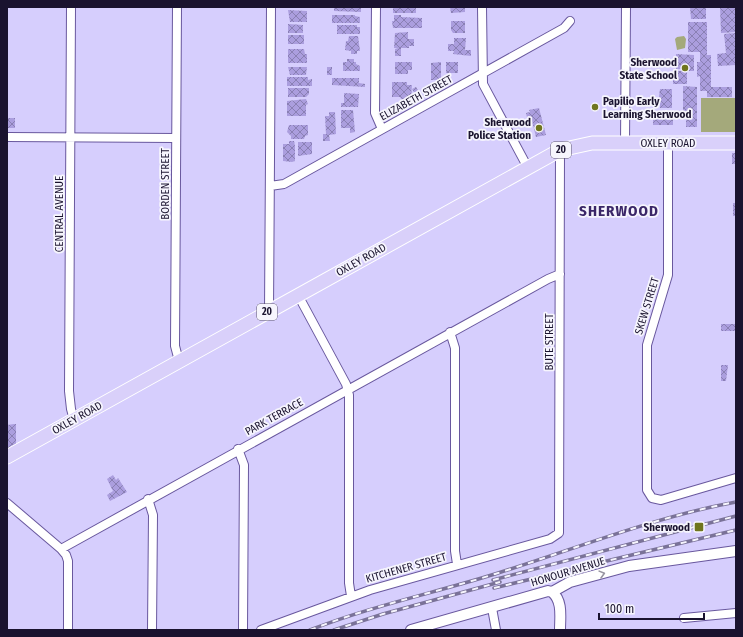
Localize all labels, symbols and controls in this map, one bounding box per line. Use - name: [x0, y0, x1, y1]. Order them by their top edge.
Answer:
- place label: Sherwood State School: [620, 56, 678, 82]
- marker: Sherwood State School: [680, 63, 690, 73]
- street label: ELIZABETH STREET: [377, 72, 455, 123]
- place label: Papilio Early Learning Sherwood: [603, 95, 691, 121]
- marker: Papilio Early Learning Sherwood: [590, 102, 600, 112]
- place label: Sherwood Police Station: [468, 116, 531, 142]
- marker: Sherwood Police Station: [534, 123, 544, 133]
- street label: OXLEY ROAD: [640, 137, 696, 150]
- road number: 20: [551, 142, 571, 158]
- street label: BORDEN STREET: [159, 147, 172, 220]
- street label: CENTRAL AVENUE: [53, 176, 66, 252]
- district label: SHERWOOD: [579, 202, 659, 220]
- street label: OXLEY ROAD: [334, 241, 388, 279]
- street label: SKEW STREET: [632, 275, 662, 336]
- road number: 20: [257, 304, 277, 320]
- street label: BUTE STREET: [543, 313, 556, 371]
- street label: PARK TERRACE: [243, 396, 305, 438]
- street label: OXLEY ROAD: [50, 399, 104, 437]
- place label: Sherwood: [644, 521, 690, 534]
- marker: Sherwood: [693, 521, 705, 533]
- street label: KITCHENER STREET: [364, 550, 449, 586]
- street label: HONOUR AVENUE: [529, 555, 607, 589]
- one-way arrow: [598, 570, 605, 579]
- scale bar: [599, 595, 704, 621]
- text: 100 m: [605, 602, 634, 616]

